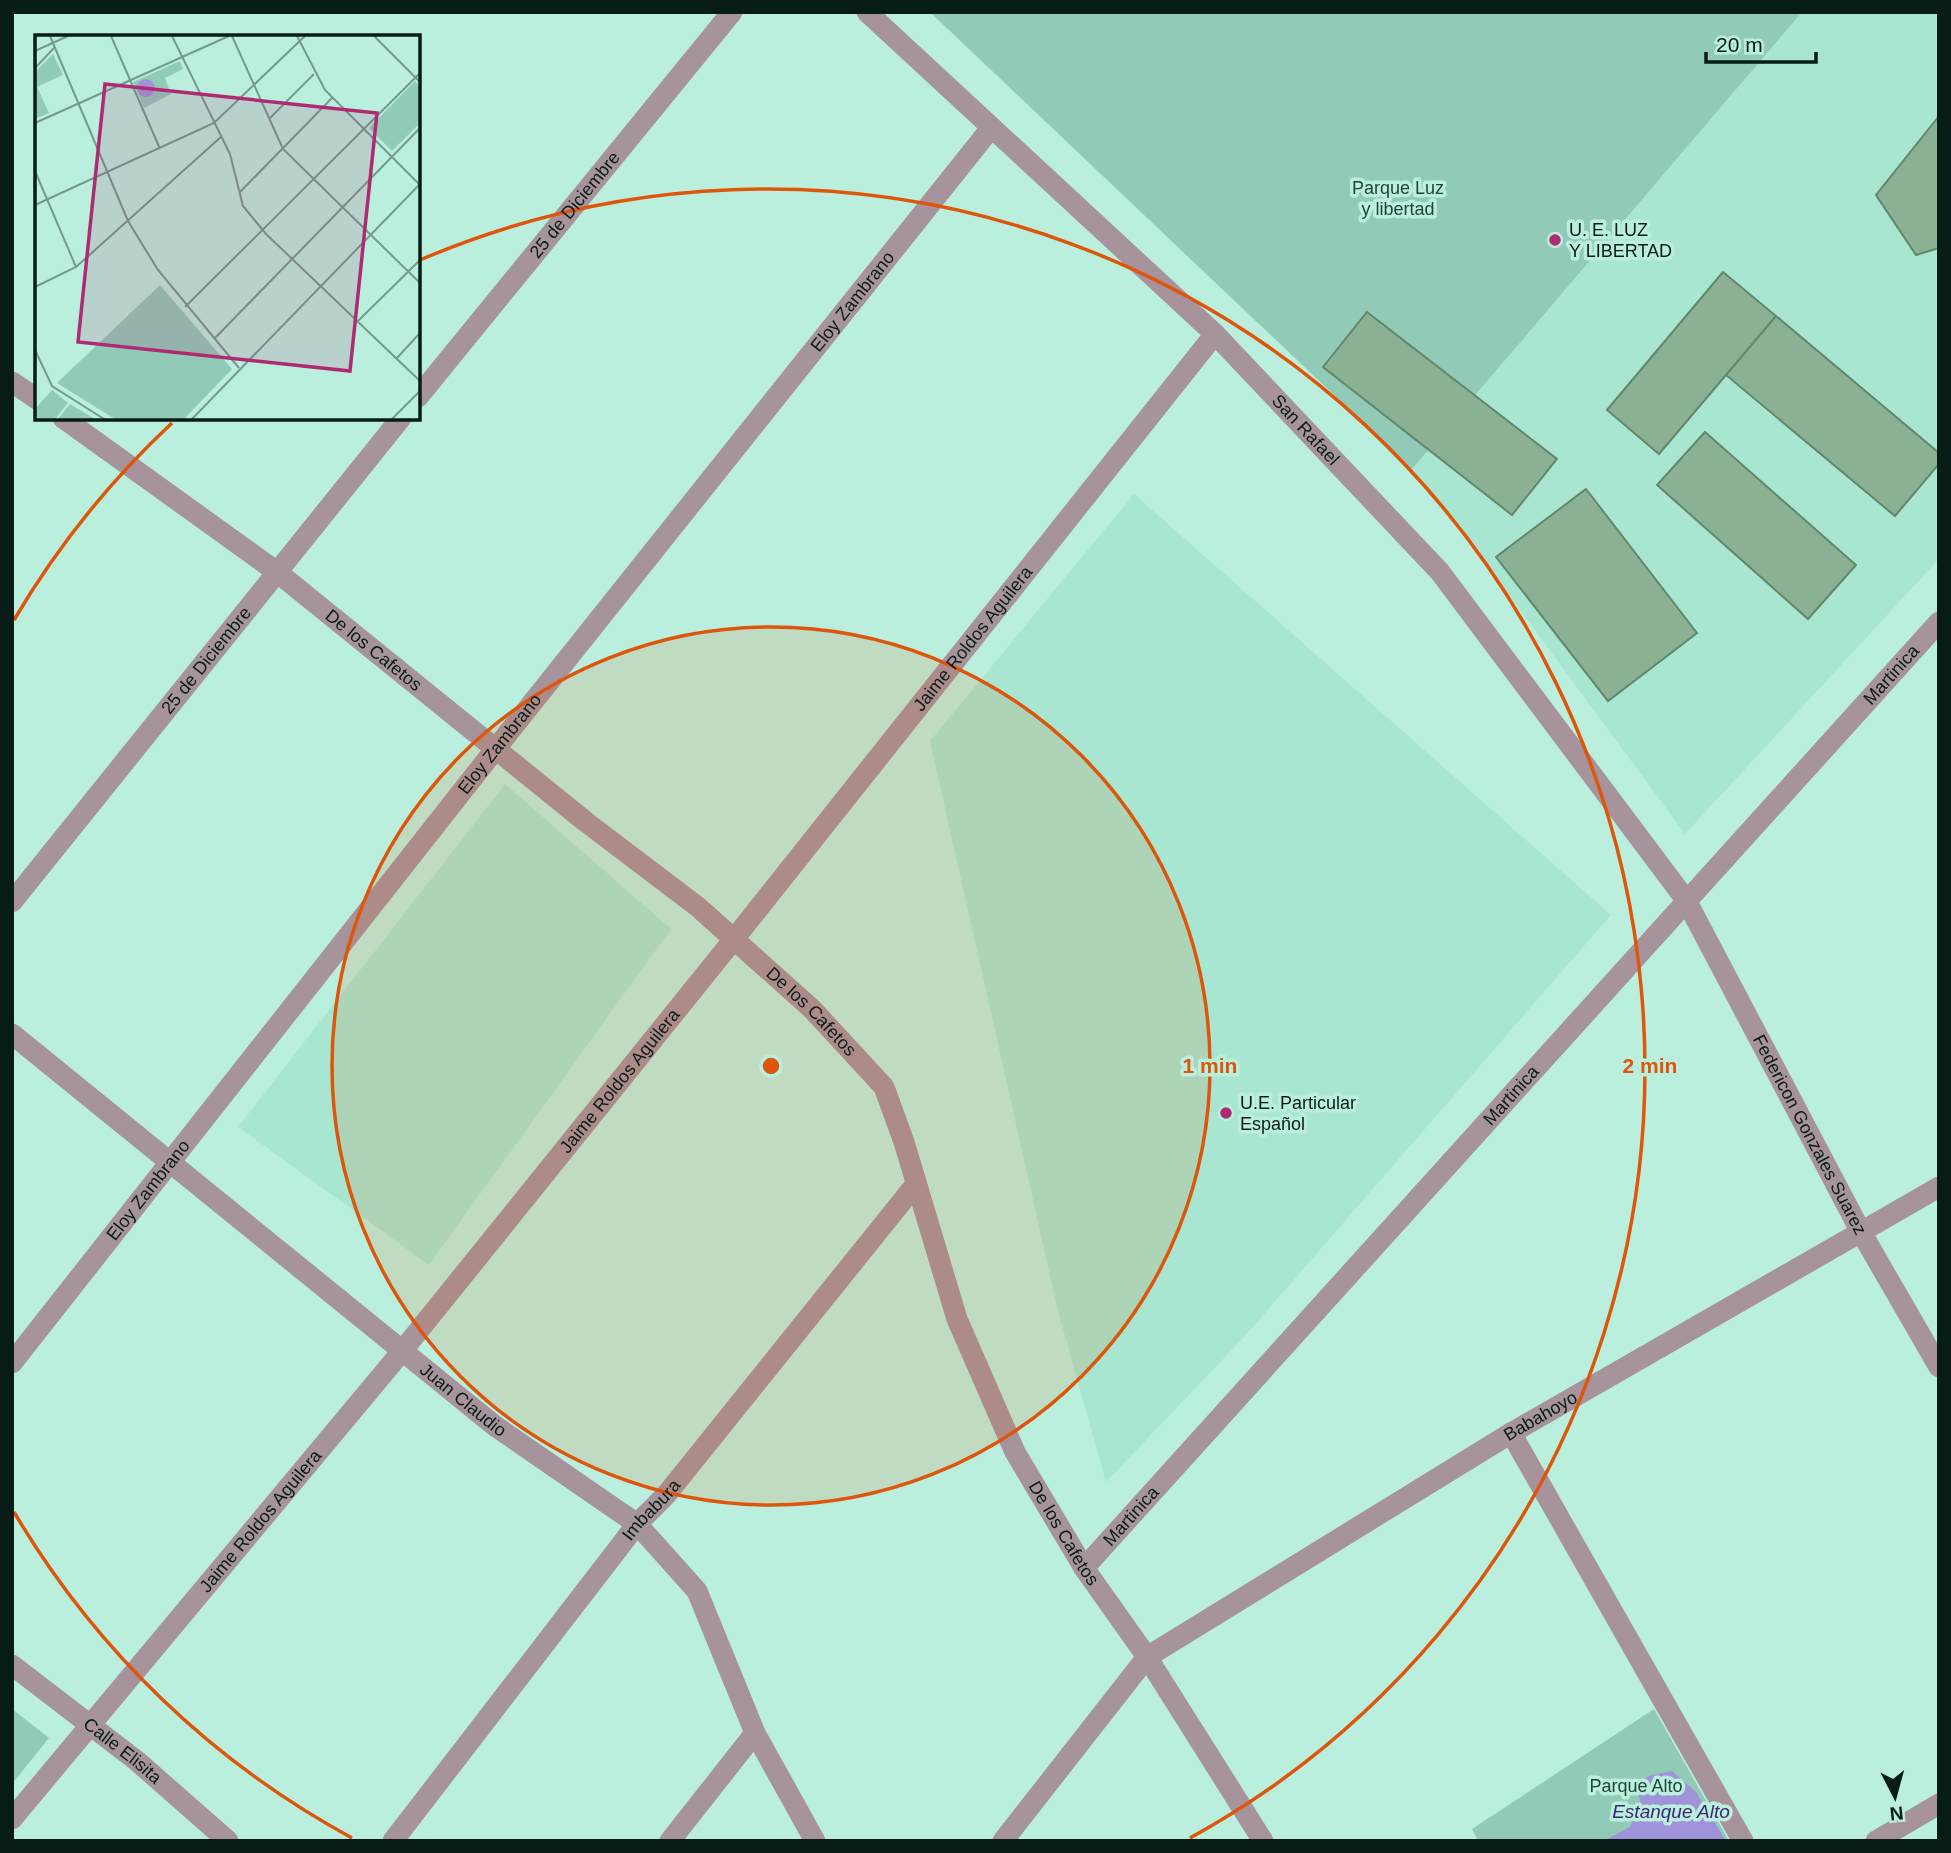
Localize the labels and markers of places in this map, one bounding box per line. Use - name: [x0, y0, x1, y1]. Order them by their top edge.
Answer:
- place label: U. E. LUZ Y LIBERTAD: [1569, 220, 1672, 261]
- marker: U. E. LUZ Y LIBERTAD: [1547, 232, 1563, 248]
- centre of rings: [759, 1054, 783, 1078]
- place label: U.E. Particular Español: [1240, 1093, 1356, 1134]
- marker: U.E. Particular Español: [1218, 1105, 1234, 1121]

